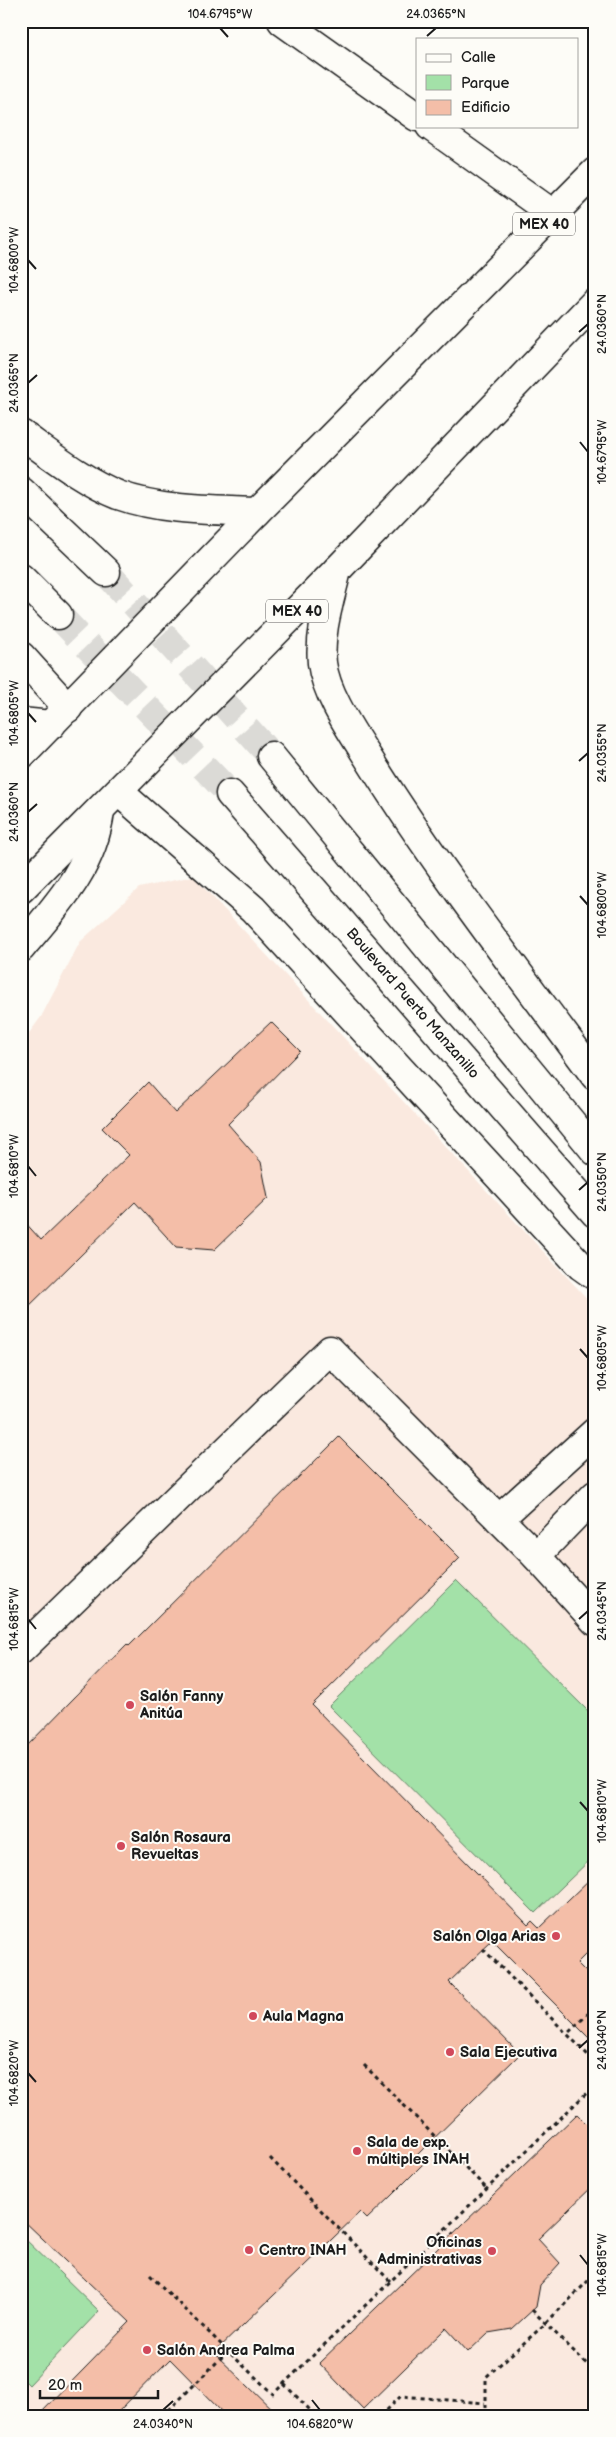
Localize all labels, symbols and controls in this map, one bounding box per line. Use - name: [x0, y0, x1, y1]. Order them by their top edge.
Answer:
- text: 104.6795°W: [188, 7, 252, 22]
- text: 24.0365°N: [406, 7, 466, 22]
- legend: [416, 38, 578, 128]
- text: Calle: [461, 48, 496, 67]
- text: Parque: [461, 74, 510, 93]
- text: Edificio: [461, 98, 510, 117]
- road number: MEX 40: [513, 212, 575, 235]
- text: 104.6800°W: [7, 227, 22, 293]
- text: 24.0360°N: [595, 294, 610, 354]
- text: 24.0365°N: [7, 353, 22, 413]
- text: 104.6795°W: [595, 420, 610, 484]
- road number: MEX 40: [266, 600, 328, 622]
- text: 104.6805°W: [7, 680, 22, 746]
- text: 24.0355°N: [595, 723, 610, 783]
- text: 24.0360°N: [7, 782, 22, 842]
- text: 104.6800°W: [595, 872, 610, 938]
- street label: Boulevard Puerto Manzanillo: [342, 924, 483, 1083]
- text: 104.6810°W: [7, 1134, 22, 1198]
- text: 24.0350°N: [595, 1152, 610, 1212]
- text: 104.6805°W: [595, 1325, 610, 1391]
- text: 24.0345°N: [595, 1581, 610, 1641]
- text: 104.6815°W: [7, 1587, 22, 1651]
- place label: Salón Fanny Anitúa: [139, 1687, 223, 1723]
- marker: Salón Fanny Anitúa: [124, 1699, 136, 1711]
- text: 104.6810°W: [595, 1779, 610, 1843]
- place label: Salón Rosaura Revueltas: [131, 1828, 231, 1864]
- marker: Salón Rosaura Revueltas: [115, 1840, 127, 1852]
- place label: Salón Olga Arias: [433, 1927, 546, 1946]
- marker: Salón Olga Arias: [550, 1930, 562, 1942]
- place label: Aula Magna: [262, 2007, 344, 2026]
- marker: Aula Magna: [247, 2010, 259, 2022]
- text: 24.0340°N: [595, 2010, 610, 2070]
- text: 104.6820°W: [7, 2040, 22, 2106]
- place label: Sala Ejecutiva: [460, 2043, 557, 2062]
- marker: Sala Ejecutiva: [444, 2046, 456, 2058]
- place label: Sala de exp. múltiples INAH: [367, 2133, 470, 2169]
- marker: Sala de exp. múltiples INAH: [351, 2145, 363, 2157]
- place label: Oficinas Administrativas: [376, 2233, 482, 2269]
- text: 104.6815°W: [595, 2233, 610, 2297]
- place label: Centro INAH: [259, 2241, 347, 2260]
- marker: Centro INAH: [243, 2244, 255, 2256]
- marker: Oficinas Administrativas: [486, 2245, 498, 2257]
- place label: Salón Andrea Palma: [157, 2341, 295, 2360]
- marker: Salón Andrea Palma: [141, 2344, 153, 2356]
- scale bar: [40, 2367, 158, 2399]
- text: 20 m: [48, 2376, 82, 2395]
- text: 24.0340°N: [133, 2417, 193, 2432]
- text: 104.6820°W: [287, 2417, 353, 2432]

